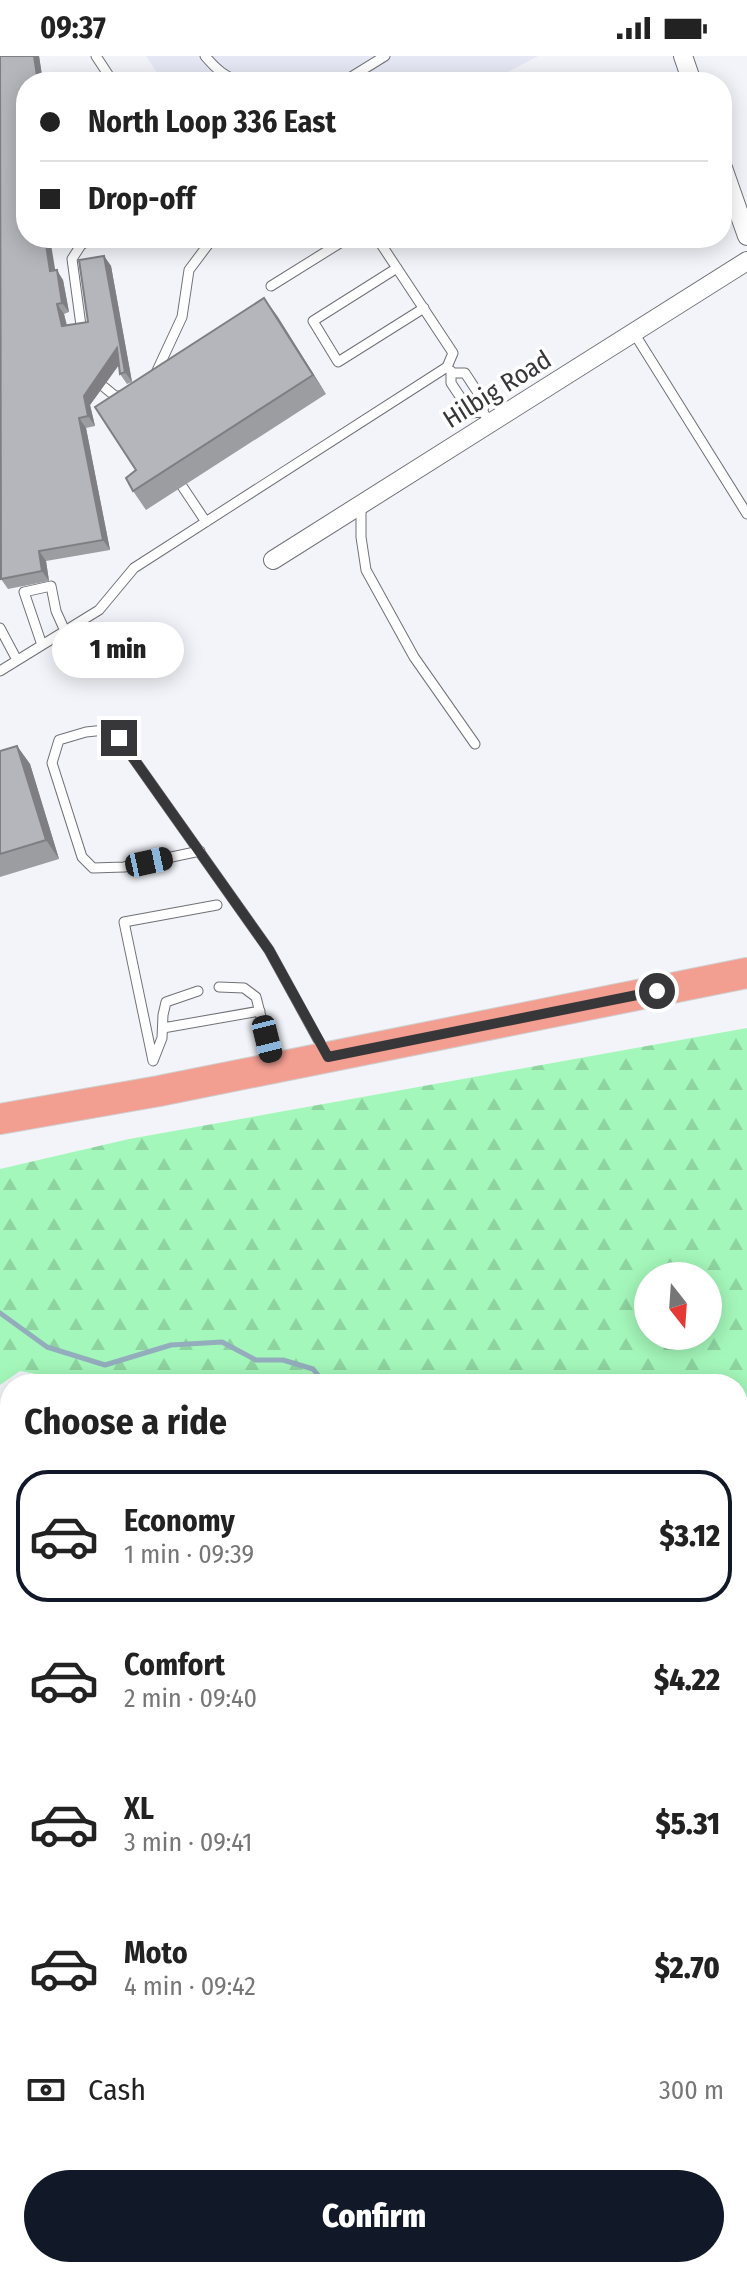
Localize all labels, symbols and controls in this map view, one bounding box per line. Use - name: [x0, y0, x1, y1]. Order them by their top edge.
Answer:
- text: 09:37: [40, 10, 106, 46]
- text: North Loop 336 East: [88, 104, 336, 140]
- text: Drop-off: [88, 181, 195, 217]
- street label: Hilbig Road: [437, 344, 557, 435]
- callout: 1 min: [53, 622, 185, 678]
- text: 1 min: [90, 634, 146, 665]
- route end: [101, 720, 137, 756]
- car: [123, 845, 175, 879]
- route start: [639, 973, 675, 1009]
- car: [250, 1013, 284, 1065]
- north arrow: [634, 1262, 722, 1350]
- map controls: [634, 1262, 722, 1350]
- text: Choose a ride: [24, 1400, 227, 1444]
- icon: car: [28, 1500, 100, 1572]
- text: Economy: [124, 1503, 235, 1539]
- text: $3.12: [659, 1518, 720, 1554]
- text: 1 min · 09:39: [124, 1539, 254, 1570]
- icon: car: [28, 1644, 100, 1716]
- text: Comfort: [124, 1647, 225, 1683]
- text: $4.22: [654, 1662, 720, 1698]
- text: 2 min · 09:40: [124, 1683, 257, 1714]
- icon: car: [28, 1788, 100, 1860]
- text: XL: [124, 1791, 154, 1827]
- text: $5.31: [656, 1806, 720, 1842]
- text: 3 min · 09:41: [124, 1827, 253, 1858]
- icon: car: [28, 1932, 100, 2004]
- text: Moto: [124, 1935, 188, 1971]
- text: $2.70: [655, 1950, 720, 1986]
- text: 4 min · 09:42: [124, 1971, 256, 2002]
- icon: cash: [24, 2068, 68, 2112]
- text: Cash: [88, 2072, 146, 2108]
- text: 300 m: [659, 2075, 724, 2106]
- button: Confirm: [24, 2170, 724, 2262]

